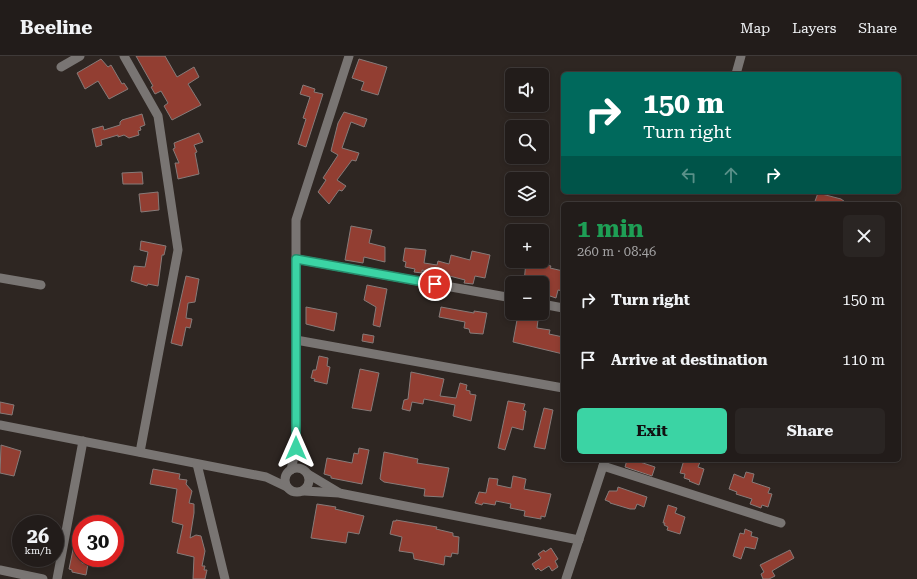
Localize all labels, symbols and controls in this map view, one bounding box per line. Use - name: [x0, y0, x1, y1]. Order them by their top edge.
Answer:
- text: Beeline: [20, 16, 93, 39]
- text: Map: [740, 20, 770, 36]
- text: Layers: [792, 20, 836, 36]
- text: Share: [858, 20, 897, 36]
- map controls: [505, 68, 549, 320]
- button: sound: [505, 68, 549, 112]
- text: 150 m: [643, 87, 724, 120]
- icon: right: [577, 88, 629, 140]
- button: search: [505, 120, 549, 164]
- text: Turn right: [643, 121, 731, 142]
- icon: left: [678, 164, 700, 186]
- icon: ahead: [720, 164, 742, 186]
- icon: right: [762, 164, 784, 186]
- button: layers: [505, 172, 549, 216]
- text: 1 min: [577, 215, 644, 243]
- button: close: [843, 215, 885, 257]
- button: +: [505, 224, 549, 268]
- text: 260 m · 08:46: [577, 244, 656, 259]
- pin: [418, 267, 452, 301]
- icon: arrive: [424, 273, 446, 295]
- button: −: [505, 276, 549, 320]
- icon: right: [577, 289, 599, 311]
- text: Turn right: [611, 291, 690, 309]
- text: 150 m: [842, 291, 885, 309]
- icon: arrive: [577, 349, 599, 371]
- text: Arrive at destination: [611, 351, 767, 369]
- text: 110 m: [842, 351, 885, 369]
- button: Exit: [577, 408, 727, 454]
- button: Share: [735, 408, 885, 454]
- position arrow: [275, 427, 317, 469]
- speed limit sign: 30: [72, 515, 124, 567]
- text: 26: [27, 524, 49, 548]
- text: km/h: [25, 545, 51, 556]

